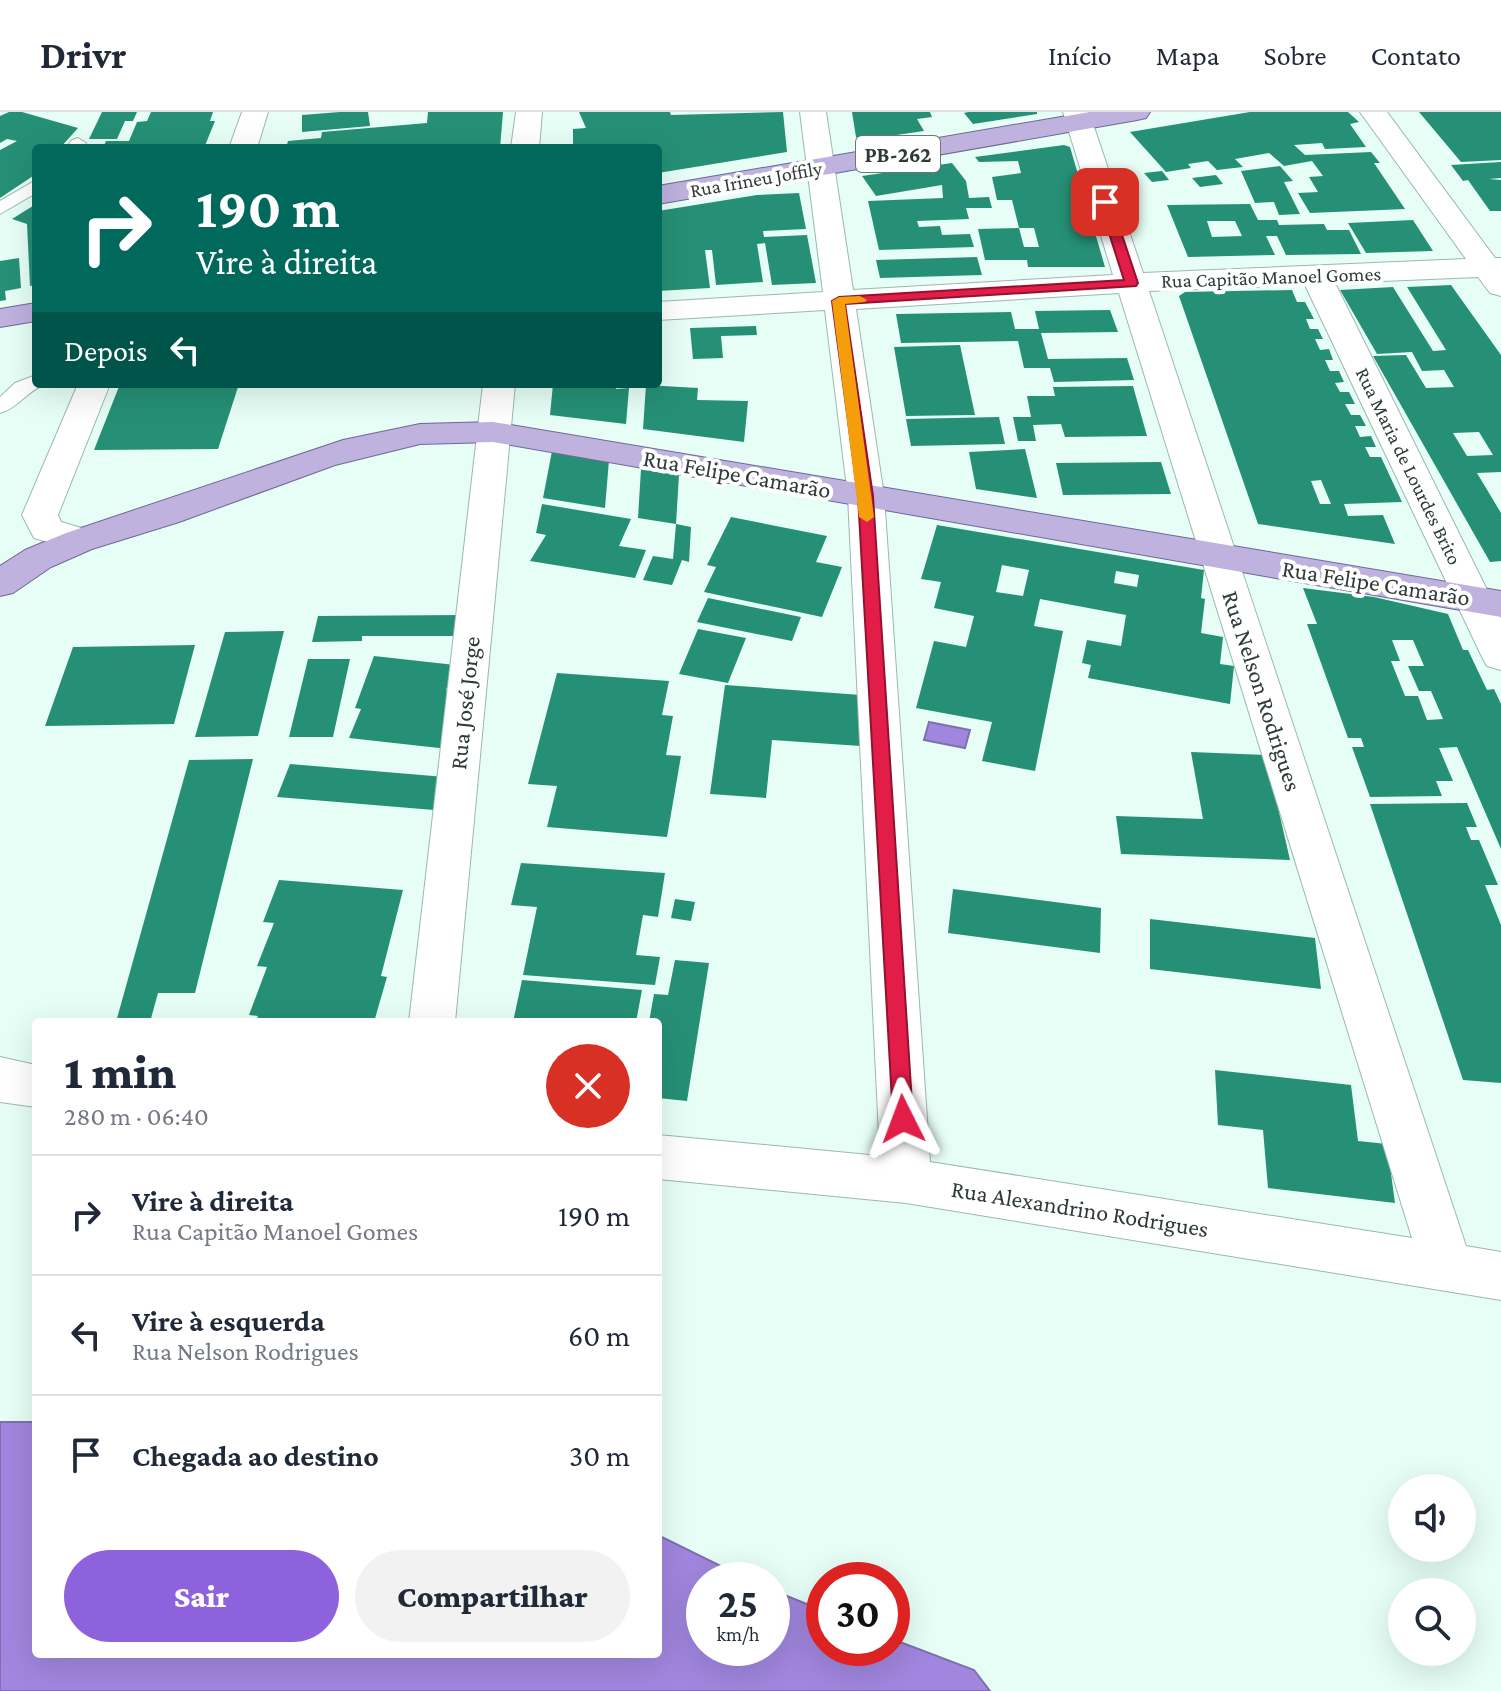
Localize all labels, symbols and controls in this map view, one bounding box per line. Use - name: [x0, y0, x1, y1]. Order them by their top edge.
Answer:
- text: Drivr: [40, 34, 126, 76]
- text: Início: [1048, 40, 1112, 71]
- text: Mapa: [1156, 40, 1220, 71]
- text: Sobre: [1264, 40, 1327, 71]
- text: Contato: [1371, 40, 1461, 71]
- road number: PB-262: [856, 136, 940, 172]
- street label: Rua Irineu Joffily: [688, 156, 825, 202]
- pin: [1071, 168, 1139, 236]
- icon: right: [64, 176, 168, 280]
- text: 190 m: [196, 177, 340, 239]
- icon: arrive: [1083, 180, 1127, 224]
- text: Vire à direita: [196, 242, 377, 282]
- street label: Rua Capitão Manoel Gomes: [1161, 262, 1382, 293]
- icon: left: [163, 328, 207, 372]
- text: Depois: [64, 334, 147, 367]
- street label: Rua Maria de Lourdes Brito: [1352, 364, 1466, 568]
- street label: Rua Felipe Camarão: [641, 444, 833, 503]
- street label: Rua Felipe Camarão: [1280, 554, 1472, 611]
- street label: Rua Nelson Rodrigues: [1217, 587, 1308, 794]
- street label: Rua José Jorge: [444, 635, 485, 771]
- button: close: [546, 1044, 630, 1128]
- text: 1 min: [64, 1045, 176, 1098]
- position arrow: [861, 1077, 945, 1161]
- text: 280 m · 06:40: [64, 1102, 209, 1131]
- street label: Rua Alexandrino Rodrigues: [950, 1175, 1211, 1242]
- text: Vire à direita: [132, 1184, 294, 1217]
- icon: right: [64, 1193, 108, 1237]
- text: 190 m: [558, 1199, 630, 1232]
- text: Rua Capitão Manoel Gomes: [132, 1217, 418, 1246]
- text: Vire à esquerda: [132, 1304, 325, 1337]
- icon: left: [64, 1313, 108, 1357]
- text: 60 m: [568, 1319, 630, 1352]
- text: Rua Nelson Rodrigues: [132, 1337, 359, 1366]
- icon: arrive: [64, 1433, 108, 1477]
- text: Chegada ao destino: [132, 1439, 379, 1472]
- text: 30 m: [569, 1439, 630, 1472]
- map controls: [1388, 1474, 1476, 1666]
- button: sound: [1388, 1474, 1476, 1562]
- button: Sair: [64, 1550, 339, 1642]
- button: Compartilhar: [355, 1550, 630, 1642]
- speed limit sign: 30: [806, 1562, 910, 1666]
- button: search: [1388, 1578, 1476, 1666]
- text: 25: [718, 1581, 758, 1626]
- text: km/h: [716, 1623, 760, 1645]

